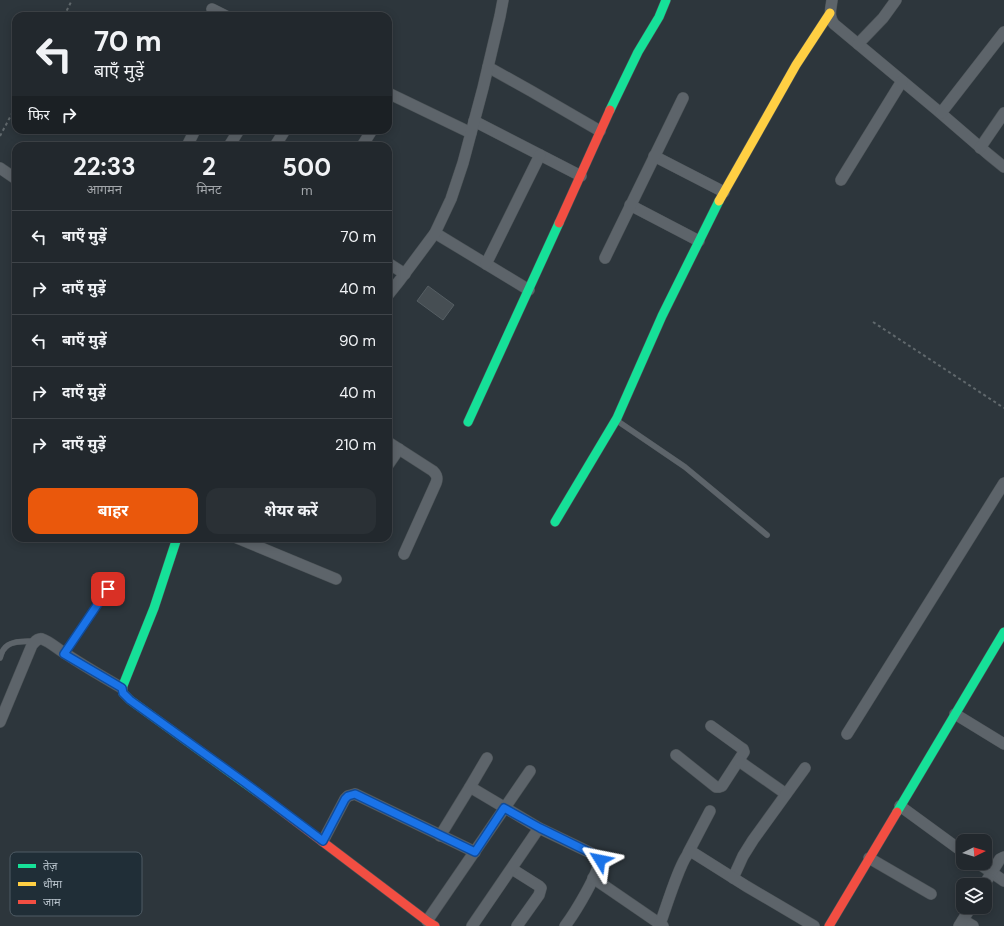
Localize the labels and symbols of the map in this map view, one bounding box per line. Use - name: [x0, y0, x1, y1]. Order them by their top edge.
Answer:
- pin: [91, 572, 125, 606]
- north arrow: [956, 834, 992, 870]
- position arrow: [579, 839, 621, 881]
- legend: [10, 852, 142, 916]
- text: तेज़: [43, 859, 58, 873]
- text: धीमा: [43, 877, 62, 891]
- text: जाम: [43, 895, 61, 909]

